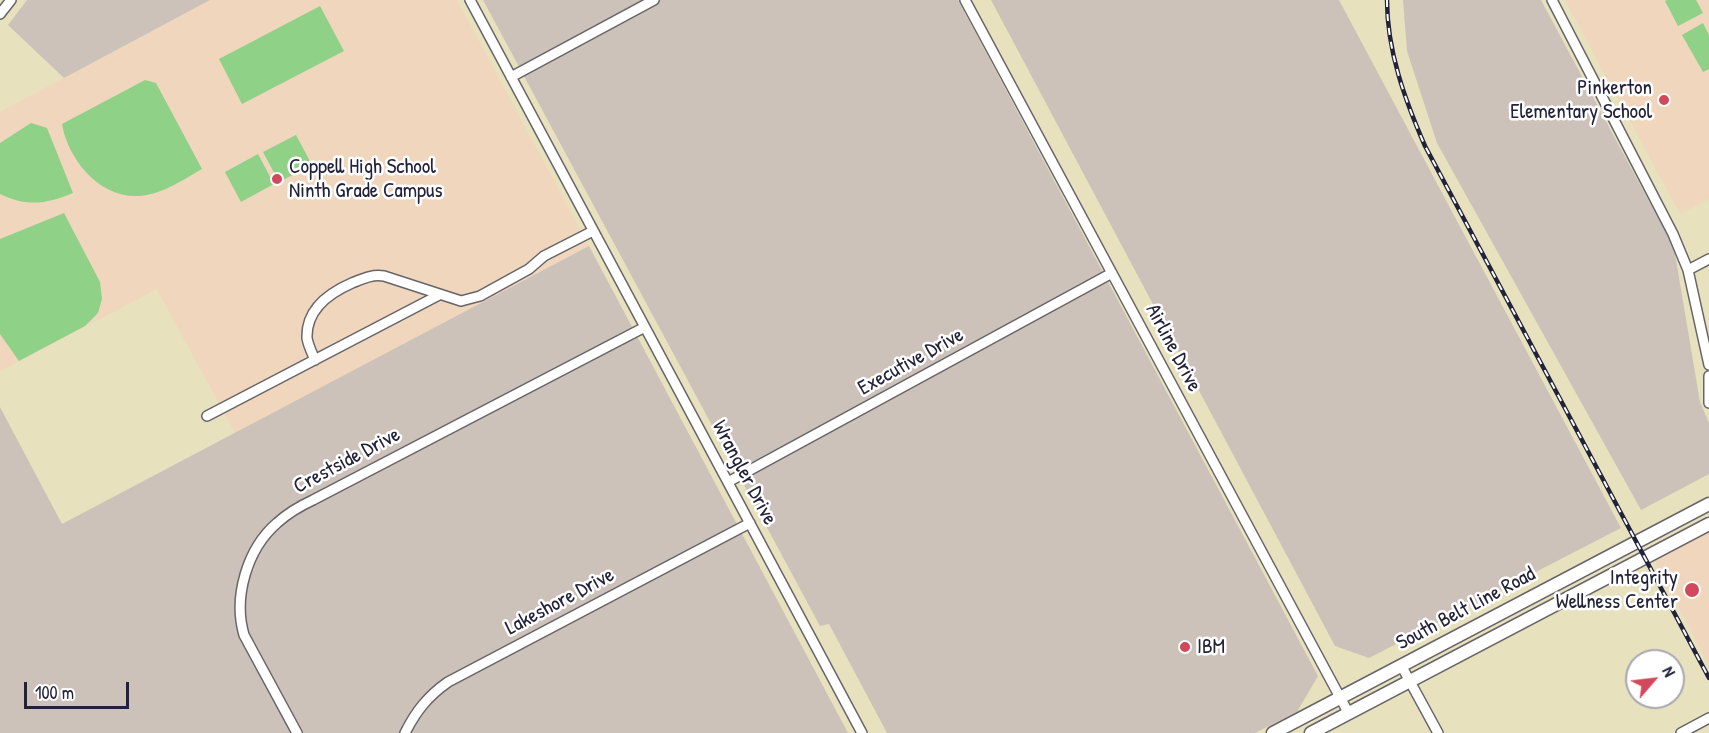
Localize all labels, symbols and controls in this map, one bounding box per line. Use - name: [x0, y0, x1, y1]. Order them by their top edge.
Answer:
- place label: Pinkerton Elementary School: [1510, 75, 1652, 125]
- marker: Pinkerton Elementary School: [1657, 93, 1671, 107]
- place label: Coppell High School Ninth Grade Campus: [289, 154, 443, 204]
- marker: Coppell High School Ninth Grade Campus: [270, 172, 284, 186]
- street label: Airline Drive: [1139, 300, 1207, 396]
- street label: Executive Drive: [854, 323, 968, 401]
- street label: Wrangler Drive: [706, 417, 782, 529]
- street label: Crestside Drive: [289, 422, 405, 500]
- street label: South Belt Line Road: [1392, 562, 1540, 656]
- street label: Lakeshore Drive: [501, 563, 619, 641]
- place label: Integrity Wellness Center: [1556, 565, 1678, 615]
- marker: Integrity Wellness Center: [1683, 581, 1701, 599]
- place label: IBM: [1197, 634, 1225, 660]
- marker: IBM: [1178, 640, 1192, 654]
- north arrow: [1625, 649, 1685, 709]
- text: N: [1657, 663, 1681, 680]
- scale bar: [27, 670, 132, 708]
- text: 100 m: [35, 680, 74, 705]

